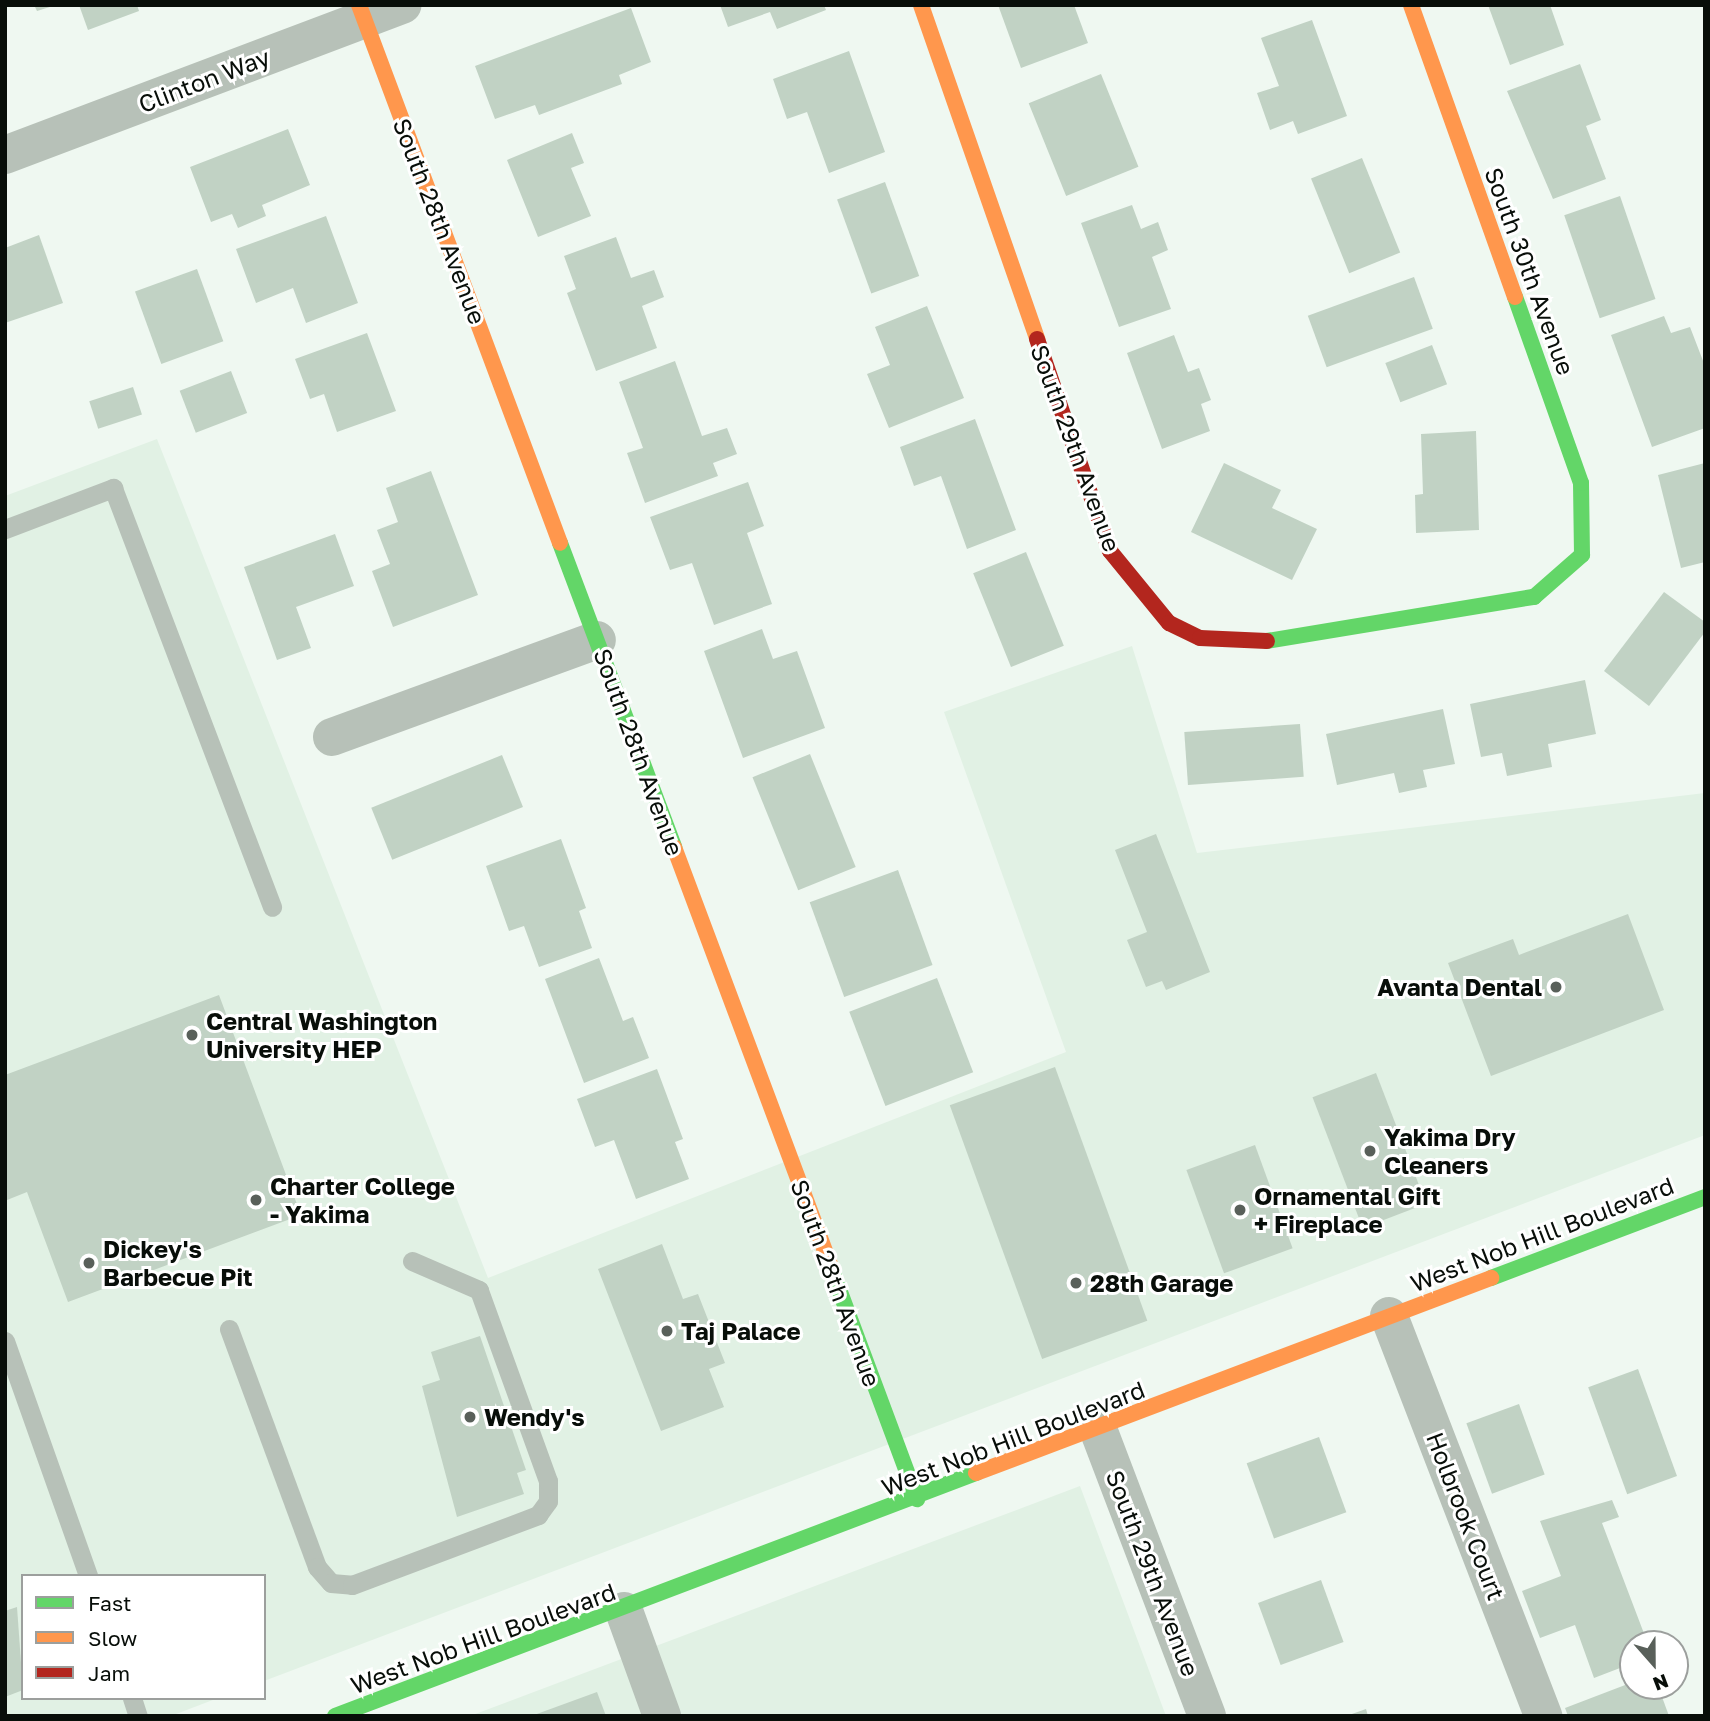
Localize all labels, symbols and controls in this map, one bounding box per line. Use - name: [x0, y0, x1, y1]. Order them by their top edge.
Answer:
- street label: Clinton Way: [134, 42, 274, 118]
- street label: South 28th Avenue: [387, 114, 493, 328]
- street label: South 30th Avenue: [1479, 163, 1581, 379]
- street label: South 29th Avenue: [1025, 341, 1127, 555]
- street label: South 28th Avenue: [588, 645, 690, 859]
- place label: Avanta Dental: [1377, 973, 1542, 1001]
- marker: Avanta Dental: [1548, 979, 1564, 995]
- place label: Central Washington University HEP: [206, 1007, 437, 1063]
- marker: Central Washington University HEP: [184, 1027, 200, 1043]
- place label: Yakima Dry Cleaners: [1384, 1123, 1516, 1179]
- marker: Yakima Dry Cleaners: [1362, 1143, 1378, 1159]
- street label: West Nob Hill Boulevard: [1406, 1170, 1678, 1298]
- place label: Charter College - Yakima: [270, 1172, 455, 1228]
- street label: South 28th Avenue: [785, 1176, 887, 1390]
- place label: Ornamental Gift + Fireplace: [1254, 1182, 1441, 1238]
- marker: Charter College - Yakima: [248, 1192, 264, 1208]
- marker: Ornamental Gift + Fireplace: [1232, 1202, 1248, 1218]
- place label: Dickey's Barbecue Pit: [103, 1235, 253, 1291]
- marker: Dickey's Barbecue Pit: [81, 1255, 97, 1271]
- place label: 28th Garage: [1090, 1269, 1234, 1297]
- marker: 28th Garage: [1068, 1275, 1084, 1291]
- place label: Taj Palace: [681, 1317, 801, 1345]
- marker: Taj Palace: [659, 1323, 675, 1339]
- street label: West Nob Hill Boulevard: [877, 1374, 1149, 1502]
- place label: Wendy's: [484, 1403, 585, 1431]
- marker: Wendy's: [462, 1409, 478, 1425]
- street label: Holbrook Court: [1421, 1428, 1511, 1604]
- street label: South 29th Avenue: [1100, 1466, 1206, 1680]
- legend: [21, 1574, 266, 1700]
- street label: West Nob Hill Boulevard: [347, 1577, 619, 1699]
- text: Fast: [88, 1590, 131, 1616]
- text: Slow: [88, 1625, 137, 1651]
- north arrow: [1619, 1630, 1689, 1700]
- text: Jam: [88, 1660, 130, 1686]
- text: N: [1650, 1670, 1672, 1697]

